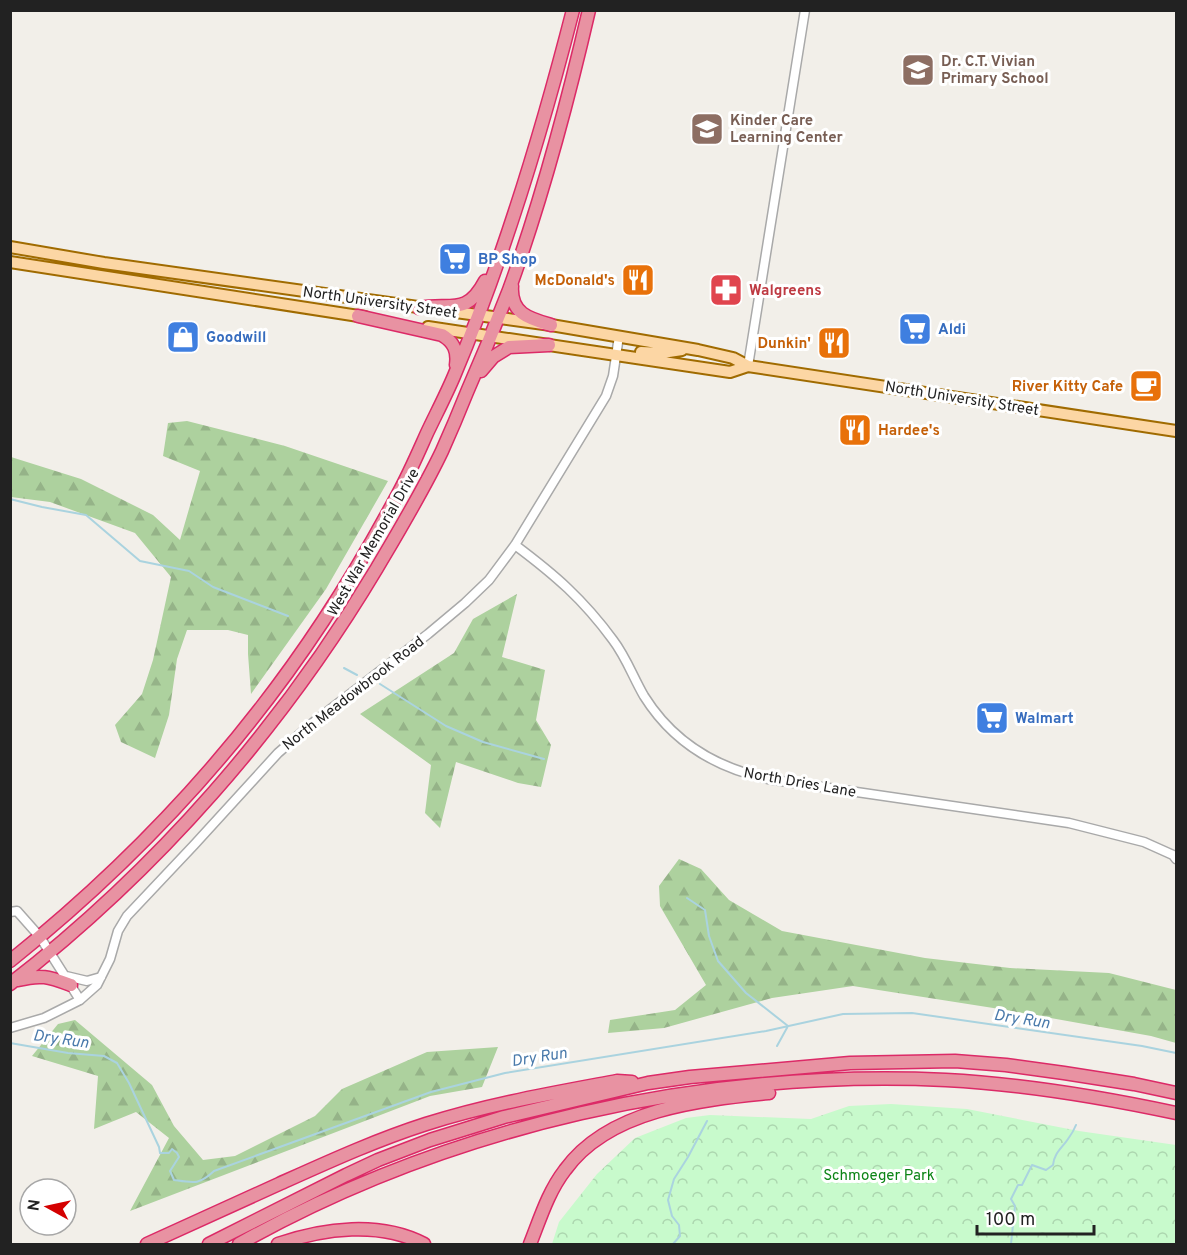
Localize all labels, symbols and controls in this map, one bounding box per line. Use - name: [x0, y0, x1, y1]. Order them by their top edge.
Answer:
- school or university icon: Dr. C.T. Vivian Primary School: [900, 52, 936, 88]
- place label: Dr. C.T. Vivian Primary School: [941, 53, 1049, 89]
- school or university icon: Kinder Care Learning Center: [689, 111, 725, 147]
- place label: Kinder Care Learning Center: [730, 112, 844, 148]
- supermarket icon: BP Shop: [437, 241, 473, 277]
- place label: BP Shop: [478, 251, 537, 270]
- restaurant icon: McDonald's: [620, 262, 656, 298]
- place label: McDonald's: [535, 272, 615, 291]
- pharmacy icon: Walgreens: [708, 272, 744, 308]
- place label: Walgreens: [749, 282, 822, 301]
- street label: North University Street: [301, 283, 458, 324]
- supermarket icon: Aldi: [897, 311, 933, 347]
- shop icon: Goodwill: [165, 319, 201, 355]
- place label: Aldi: [938, 321, 966, 340]
- restaurant icon: Dunkin': [816, 325, 852, 361]
- place label: Goodwill: [206, 329, 266, 348]
- place label: Dunkin': [757, 335, 811, 354]
- cafe icon: River Kitty Cafe: [1128, 368, 1164, 404]
- street label: North University Street: [884, 378, 1040, 421]
- place label: River Kitty Cafe: [1012, 378, 1123, 397]
- restaurant icon: Hardee's: [837, 412, 873, 448]
- place label: Hardee's: [878, 422, 940, 441]
- street label: West War Memorial Drive: [324, 465, 424, 620]
- street label: North Meadowbrook Road: [279, 633, 429, 756]
- supermarket icon: Walmart: [974, 700, 1010, 736]
- place label: Walmart: [1015, 710, 1074, 729]
- street label: North Dries Lane: [742, 764, 857, 803]
- water label: Dry Run: [992, 1006, 1051, 1034]
- water label: Dry Run: [32, 1026, 90, 1054]
- water label: Dry Run: [510, 1044, 569, 1072]
- park label: Schmoeger Park: [823, 1167, 935, 1186]
- north arrow: [18, 1177, 78, 1237]
- text: N: [24, 1198, 46, 1212]
- scale bar: [977, 1198, 1094, 1236]
- text: 100 m: [986, 1209, 1035, 1232]

